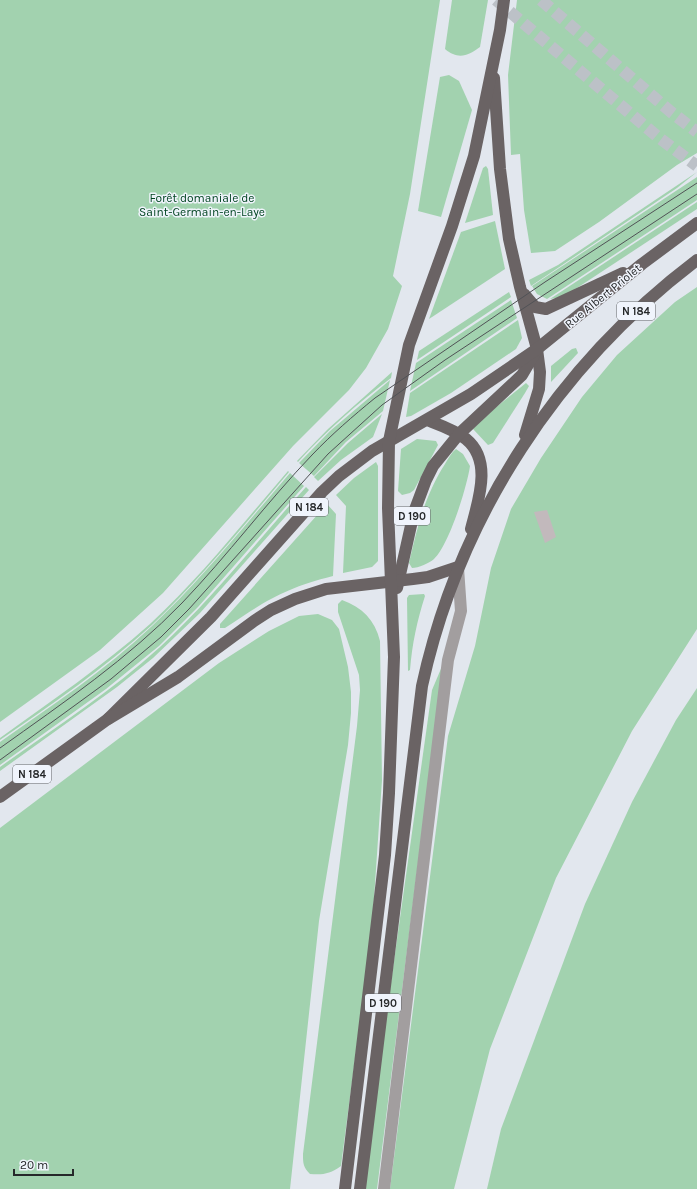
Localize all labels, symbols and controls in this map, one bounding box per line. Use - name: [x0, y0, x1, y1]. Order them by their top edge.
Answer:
- park label: Forêt domaniale de Saint-Germain-en-Laye: [139, 191, 265, 219]
- street label: Rue Albert Priolet: [562, 261, 644, 331]
- road number: N 184: [617, 302, 655, 320]
- road number: N 184: [290, 498, 328, 516]
- road number: D 190: [394, 507, 430, 525]
- road number: N 184: [13, 765, 51, 783]
- road number: D 190: [365, 994, 401, 1012]
- scale bar: [14, 1151, 73, 1177]
- text: 20 m: [20, 1158, 48, 1172]

